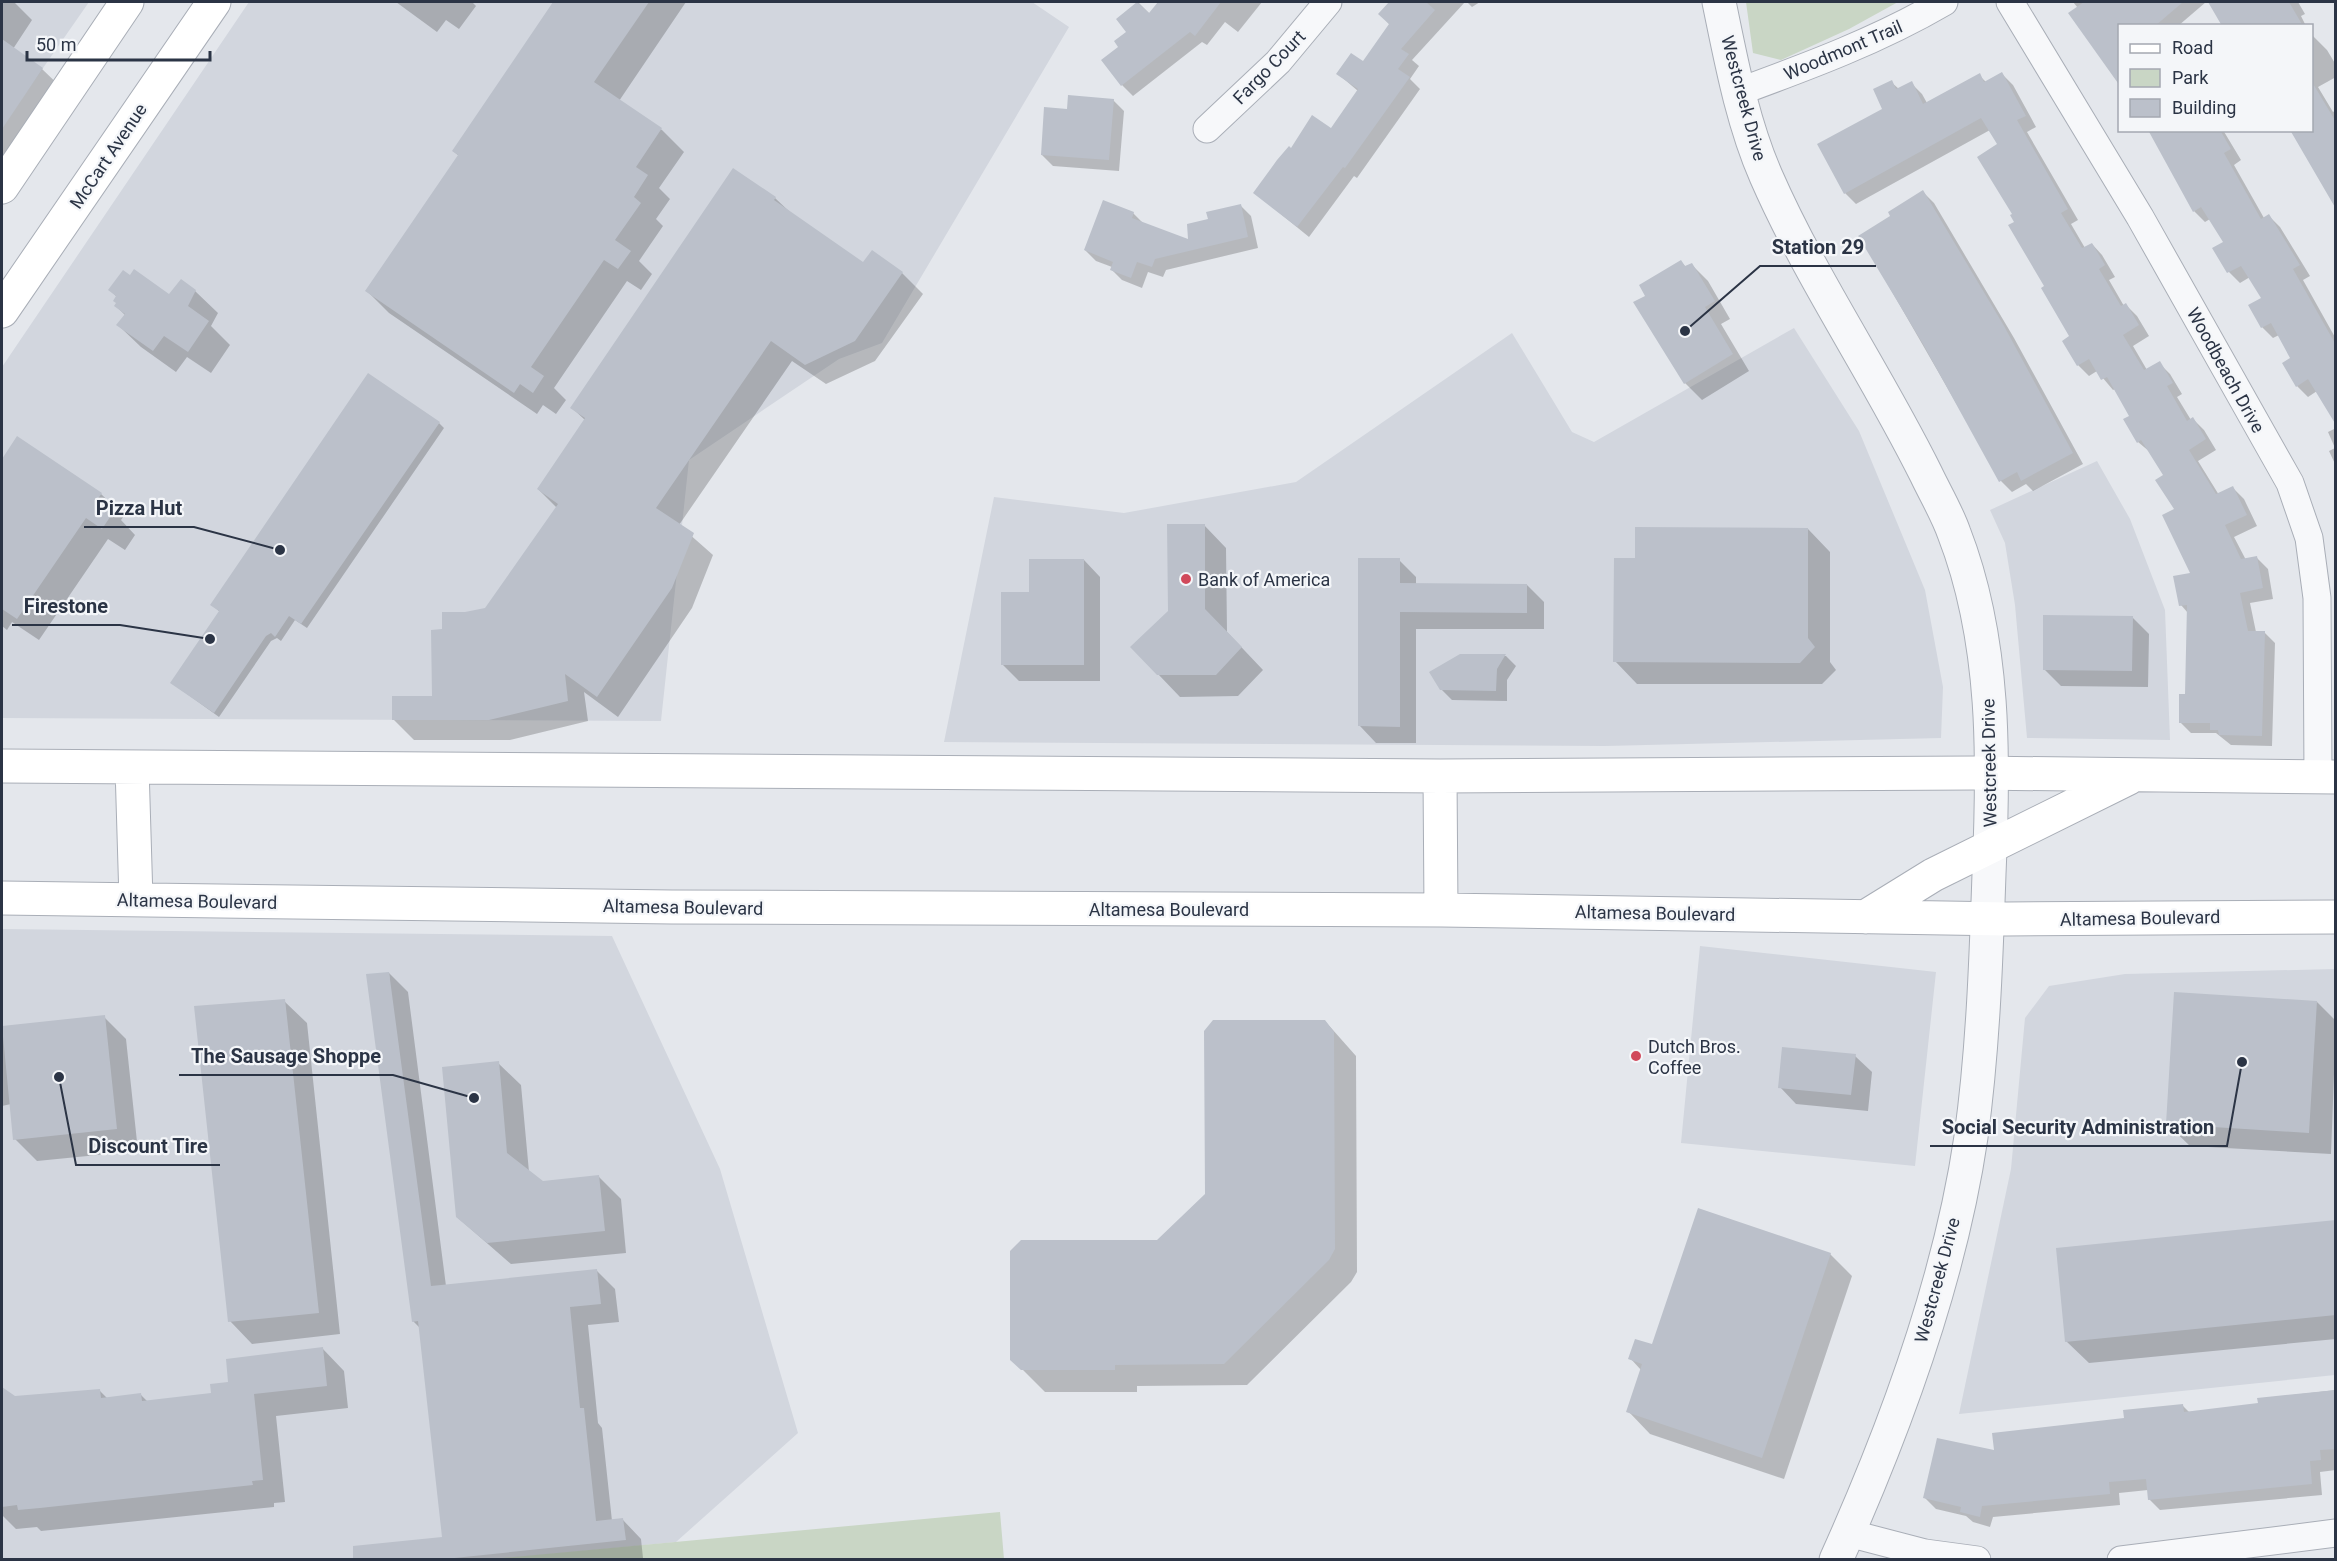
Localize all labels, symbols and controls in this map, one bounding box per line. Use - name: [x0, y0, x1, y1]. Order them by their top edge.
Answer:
- street label: Woodmont Trail: [1781, 16, 1905, 84]
- scale bar: [27, 24, 210, 62]
- legend: [2118, 24, 2313, 132]
- street label: Fargo Court: [1229, 26, 1309, 108]
- street label: Westcreek Drive: [1717, 33, 1771, 163]
- text: 50 m: [36, 34, 76, 55]
- text: Road: [2172, 37, 2213, 58]
- text: Park: [2172, 67, 2209, 88]
- text: Building: [2172, 97, 2236, 118]
- street label: McCart Avenue: [65, 99, 151, 213]
- callout: Station 29: [1760, 228, 1876, 266]
- text: Station 29: [1772, 235, 1864, 259]
- street label: Woodbeach Drive: [2183, 304, 2269, 436]
- callout: Pizza Hut: [84, 489, 194, 527]
- text: Pizza Hut: [96, 496, 182, 520]
- place label: Bank of America: [1198, 569, 1330, 590]
- marker: Bank of America: [1179, 572, 1193, 586]
- callout: Firestone: [12, 587, 120, 625]
- text: Firestone: [24, 594, 108, 618]
- street label: Westcreek Drive: [1977, 698, 2001, 828]
- street label: Altamesa Boulevard: [117, 889, 277, 913]
- street label: Altamesa Boulevard: [603, 895, 763, 919]
- street label: Altamesa Boulevard: [1089, 899, 1249, 920]
- street label: Altamesa Boulevard: [1575, 901, 1735, 925]
- street label: Altamesa Boulevard: [2060, 906, 2220, 930]
- place label: Dutch Bros. Coffee: [1648, 1036, 1741, 1078]
- callout: The Sausage Shoppe: [179, 1037, 393, 1075]
- text: The Sausage Shoppe: [191, 1044, 381, 1068]
- marker: Dutch Bros. Coffee: [1629, 1049, 1643, 1063]
- callout: Social Security Administration: [1930, 1108, 2227, 1146]
- text: Social Security Administration: [1942, 1115, 2214, 1139]
- callout: Discount Tire: [76, 1127, 220, 1165]
- text: Discount Tire: [88, 1134, 208, 1158]
- street label: Westcreek Drive: [1910, 1215, 1964, 1345]

